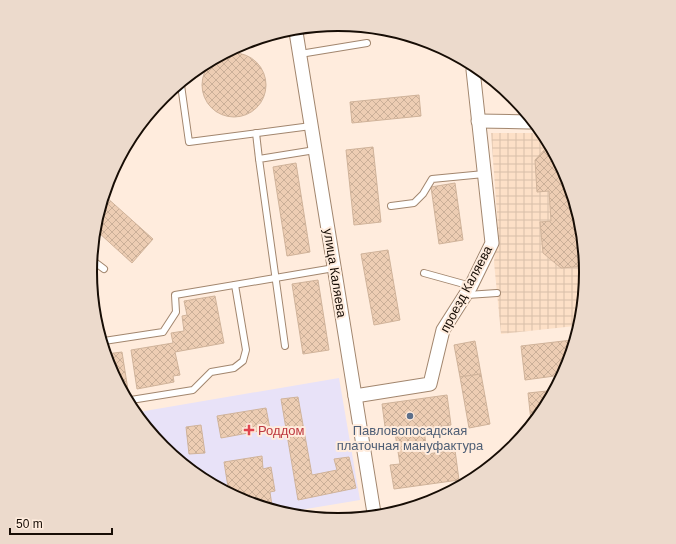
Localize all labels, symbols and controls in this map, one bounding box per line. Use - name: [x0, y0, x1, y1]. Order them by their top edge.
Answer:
- street label: улица Каляева: [321, 227, 350, 319]
- street label: проезд Каляева: [437, 242, 496, 335]
- marker: Павловопосадская платочная мануфактура: [405, 411, 415, 421]
- place label: Роддом: [258, 423, 304, 438]
- place label: Павловопосадская платочная мануфактура: [337, 423, 484, 453]
- marker: Роддом: [243, 424, 255, 436]
- scale bar: [10, 510, 112, 536]
- text: 50 m: [16, 517, 43, 531]

